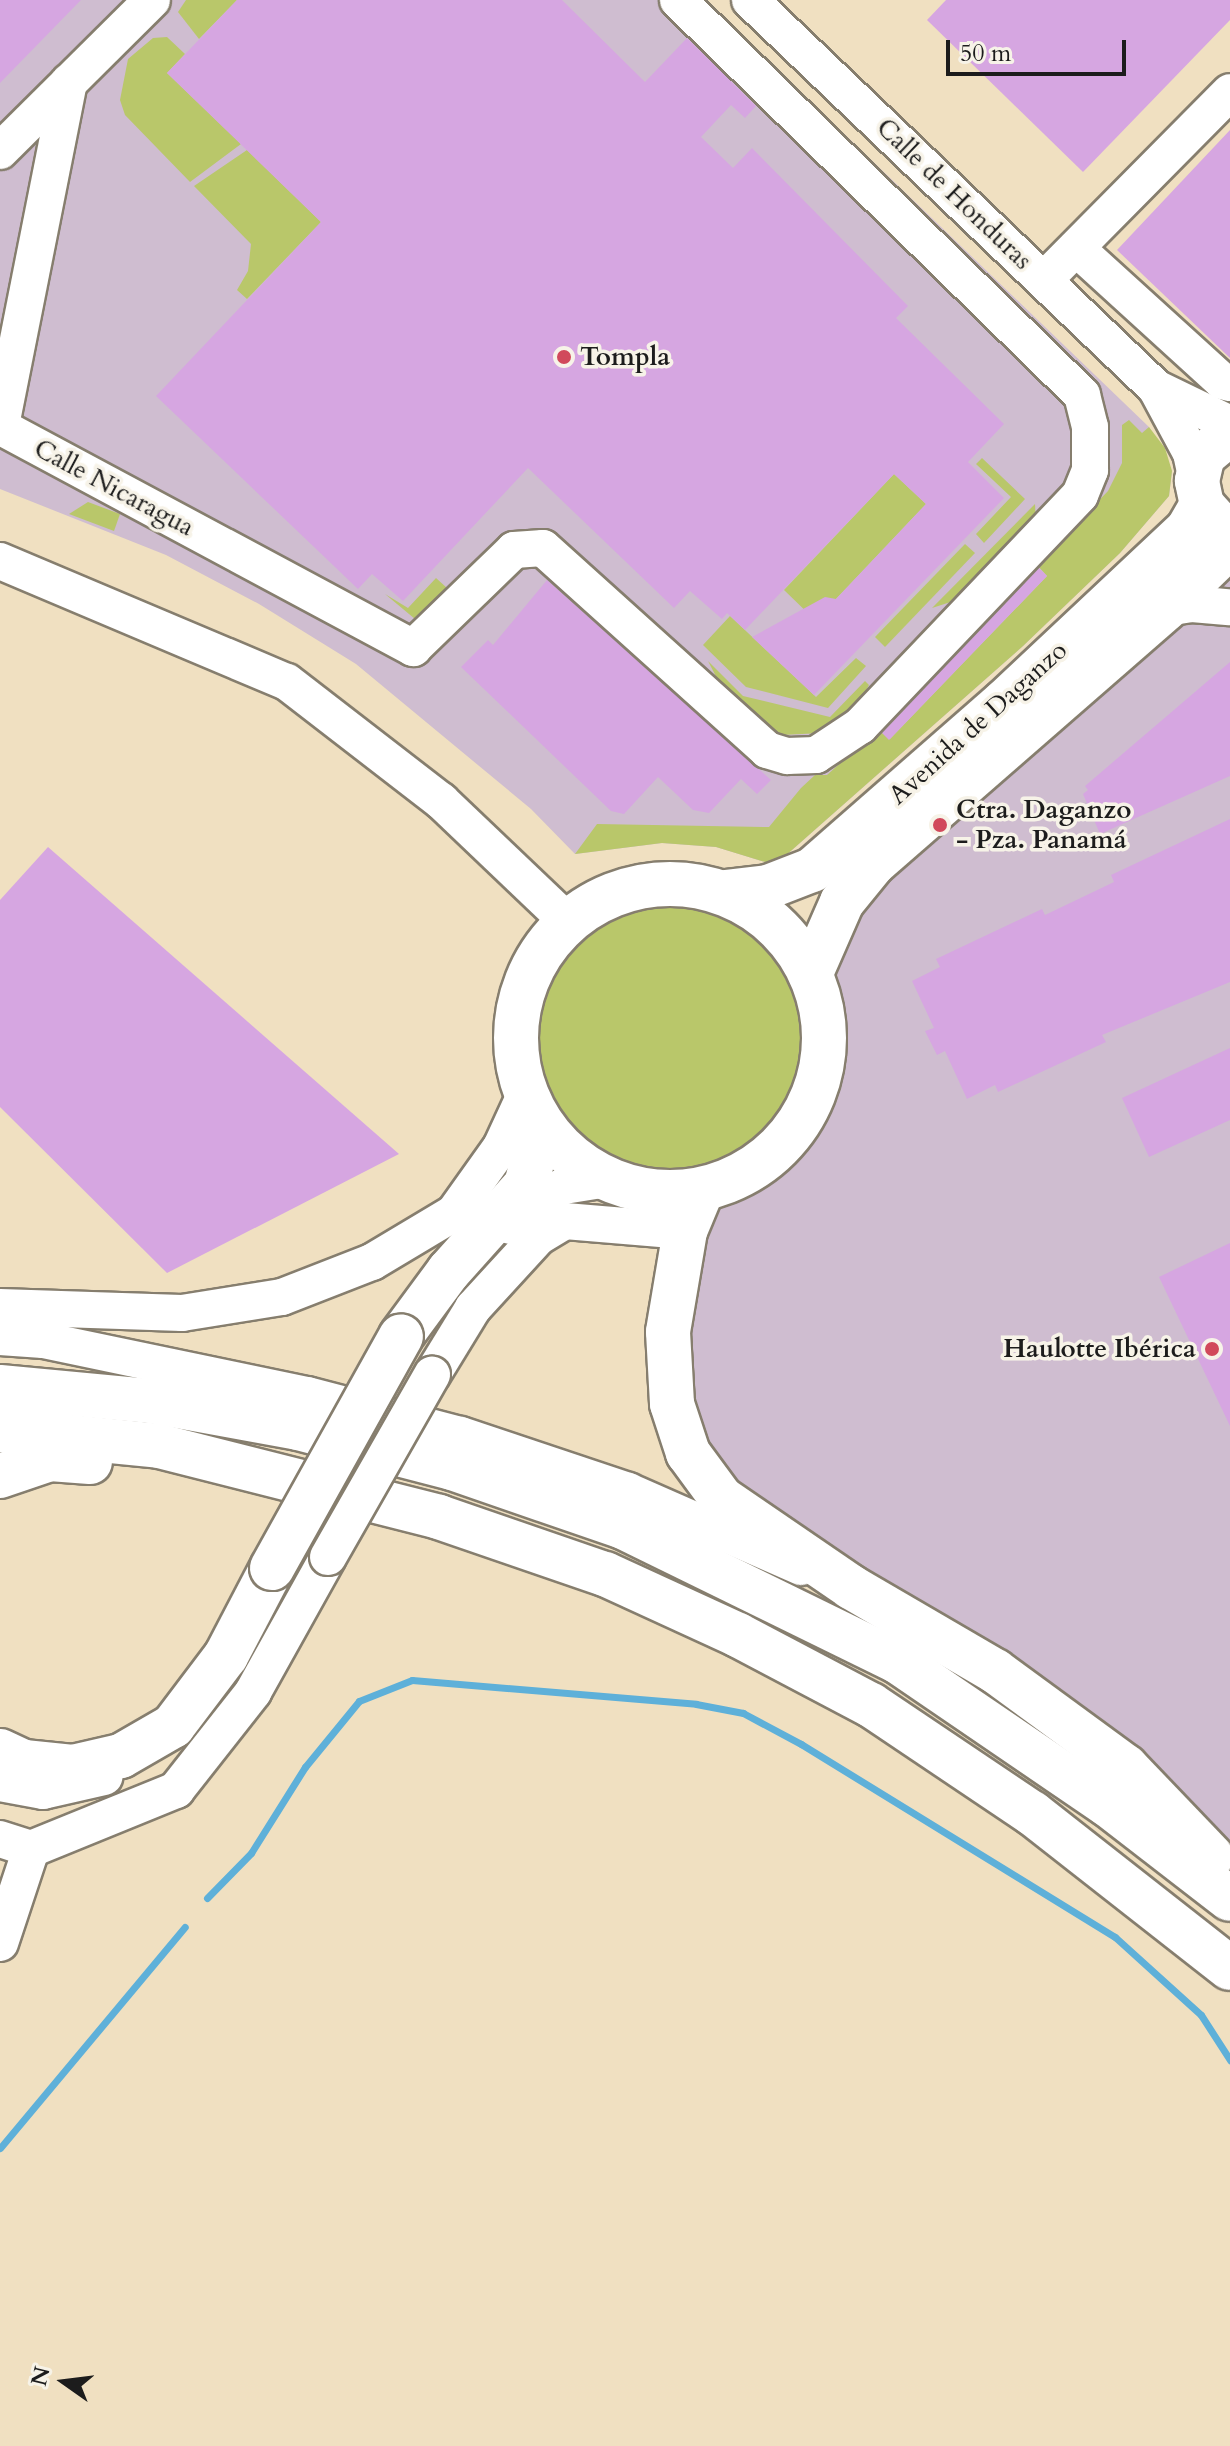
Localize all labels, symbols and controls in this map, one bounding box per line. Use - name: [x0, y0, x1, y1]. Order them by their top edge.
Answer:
- scale bar: [950, 24, 1130, 74]
- text: 50 m: [960, 37, 1011, 70]
- street label: Calle de Honduras: [870, 112, 1038, 276]
- place label: Tompla: [580, 341, 670, 373]
- marker: Tompla: [555, 348, 573, 366]
- street label: Calle Nicaragua: [29, 433, 199, 543]
- street label: Avenida de Daganzo: [883, 635, 1073, 811]
- place label: Ctra. Daganzo - Pza. Panamá: [956, 794, 1131, 856]
- marker: Ctra. Daganzo - Pza. Panamá: [931, 816, 949, 834]
- place label: Haulotte Ibérica: [1003, 1333, 1196, 1365]
- marker: Haulotte Ibérica: [1203, 1340, 1221, 1358]
- north arrow: [24, 2342, 104, 2422]
- text: N: [24, 2363, 58, 2389]

